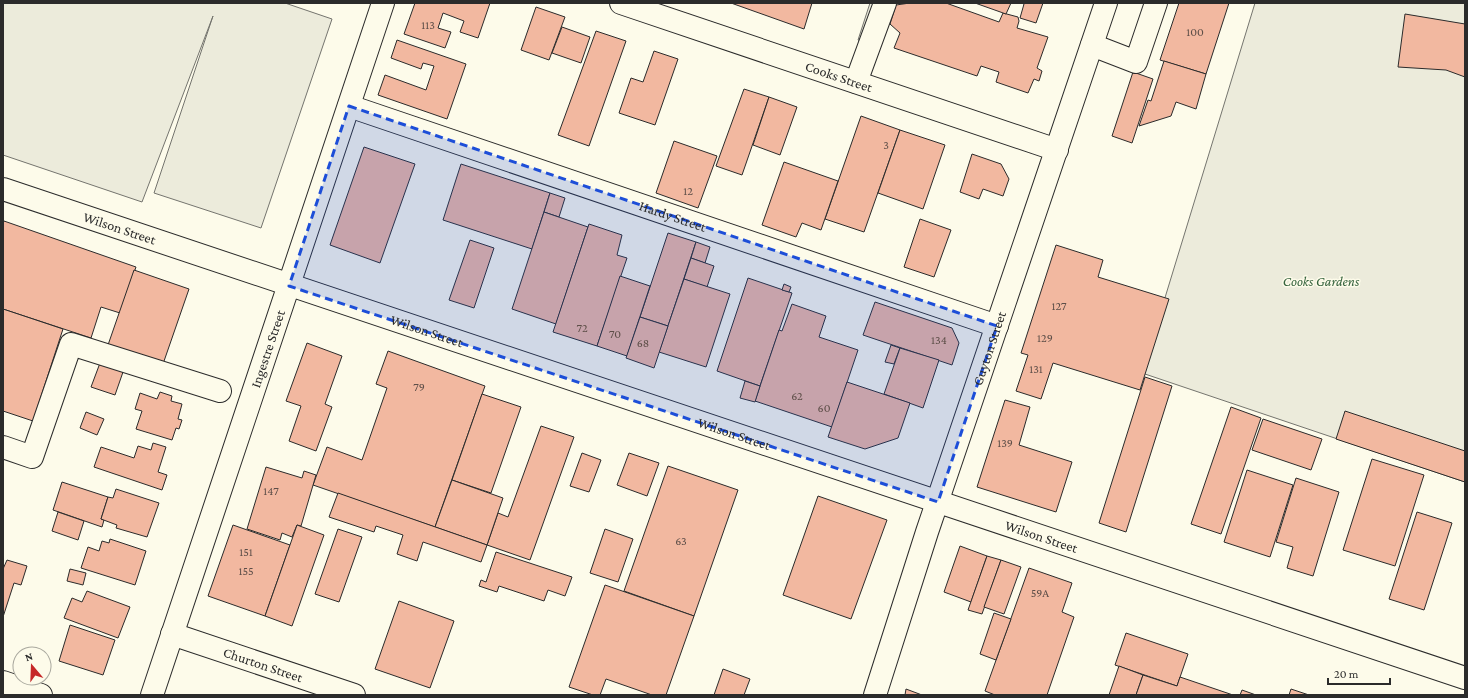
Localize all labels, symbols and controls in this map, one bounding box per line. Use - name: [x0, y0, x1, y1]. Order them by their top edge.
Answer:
- house number: 113: [421, 18, 435, 32]
- house number: 100: [1186, 25, 1204, 39]
- street label: Cooks Street: [803, 58, 875, 95]
- house number: 3: [883, 138, 889, 152]
- house number: 12: [683, 184, 693, 198]
- street label: Hardy Street: [637, 197, 709, 235]
- street label: Wilson Street: [81, 208, 158, 248]
- park label: Cooks Gardens: [1283, 273, 1360, 289]
- house number: 127: [1051, 299, 1067, 313]
- street label: Ingestre Street: [247, 307, 288, 390]
- street label: Guyton Street: [969, 309, 1009, 388]
- street label: Wilson Street: [389, 311, 466, 350]
- house number: 72: [576, 321, 588, 335]
- house number: 70: [609, 327, 621, 341]
- house number: 129: [1037, 331, 1053, 345]
- house number: 134: [931, 333, 947, 347]
- house number: 68: [637, 336, 649, 350]
- house number: 131: [1029, 362, 1043, 376]
- house number: 79: [413, 380, 425, 394]
- house number: 62: [791, 389, 803, 403]
- house number: 60: [818, 401, 831, 415]
- street label: Wilson Street: [696, 414, 773, 453]
- house number: 139: [997, 436, 1013, 450]
- house number: 147: [263, 484, 279, 498]
- street label: Wilson Street: [1003, 517, 1080, 556]
- house number: 63: [675, 534, 687, 548]
- house number: 151: [239, 545, 253, 559]
- house number: 155: [238, 564, 254, 578]
- house number: 59A: [1031, 586, 1049, 600]
- street label: Churton Street: [221, 644, 305, 685]
- north arrow: [12, 646, 52, 686]
- text: N: [23, 649, 35, 663]
- scale bar: [1328, 660, 1390, 686]
- text: 20 m: [1334, 667, 1359, 681]

